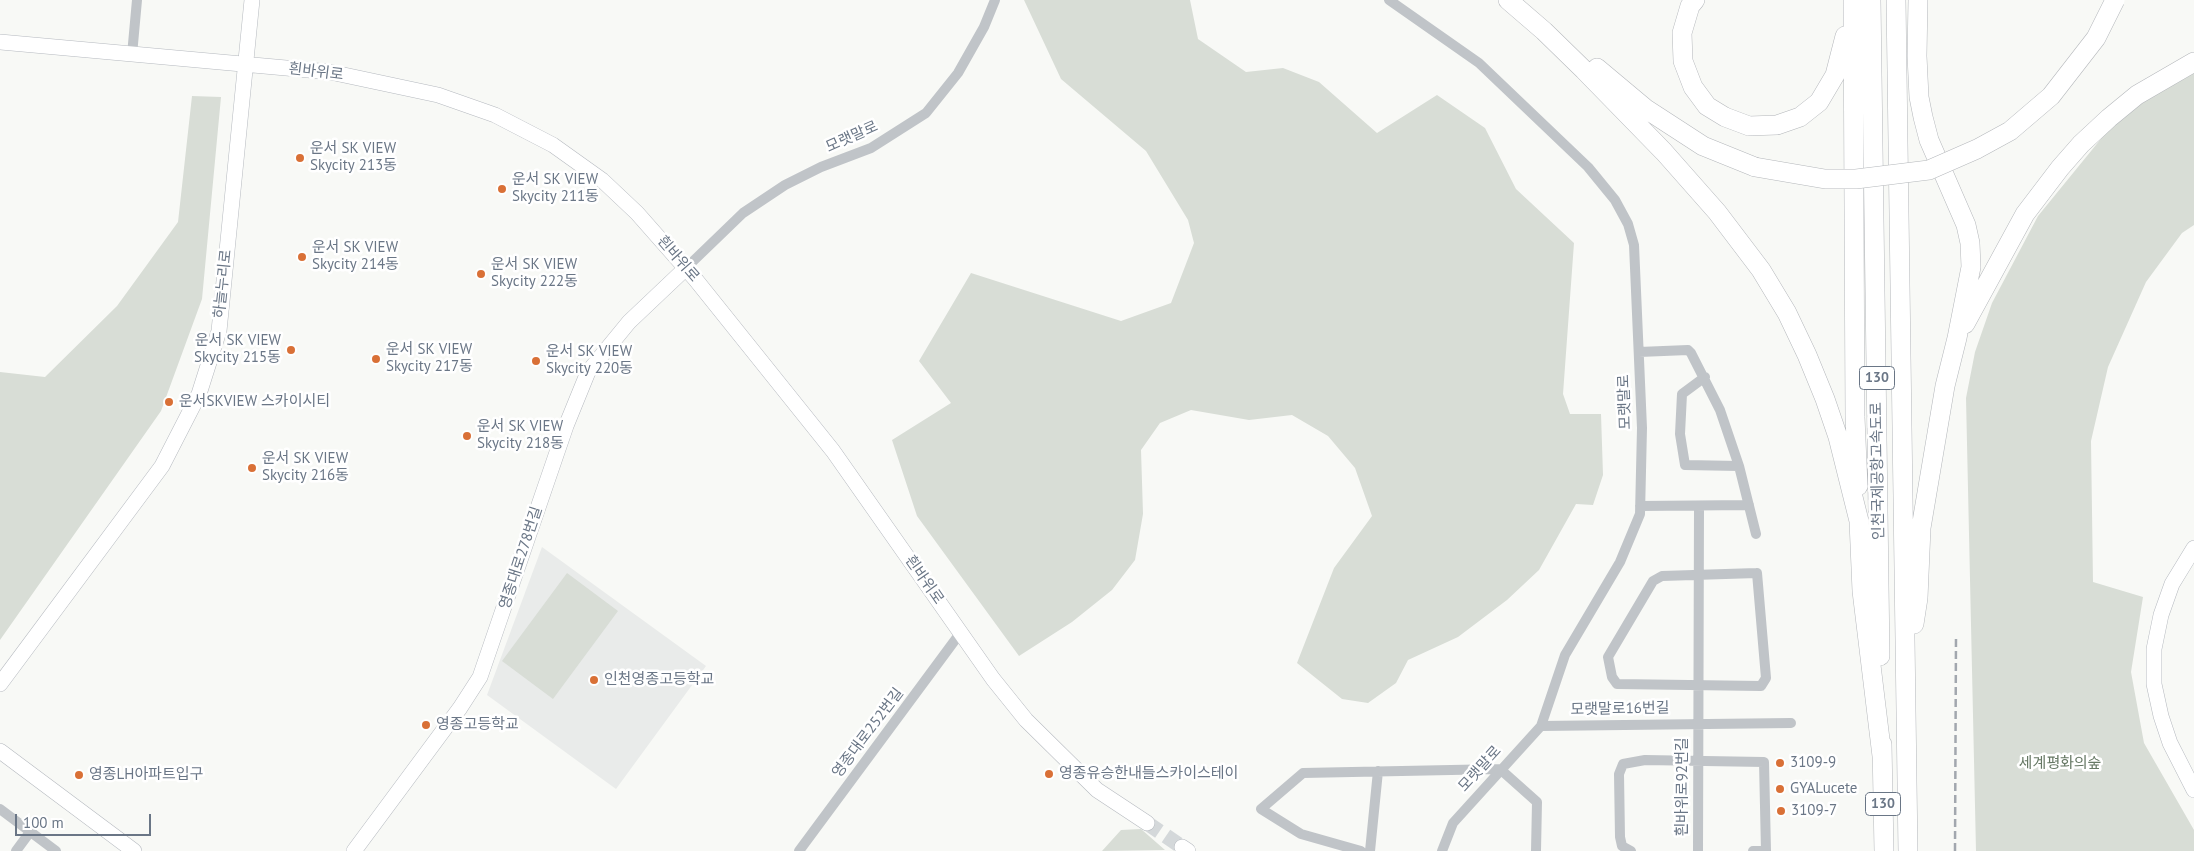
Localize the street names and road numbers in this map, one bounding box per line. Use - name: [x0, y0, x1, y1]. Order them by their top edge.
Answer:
- street label: 흰바위로: [288, 60, 344, 84]
- street label: 모랫말로: [823, 118, 881, 156]
- street label: 흰바위로: [653, 232, 703, 286]
- street label: 하늘누리로: [210, 249, 236, 319]
- road number: 130: [1860, 366, 1894, 389]
- street label: 모랫말로: [1615, 374, 1635, 430]
- street label: 인천국제공항고속도로: [1868, 402, 1888, 540]
- street label: 영종대로278번길: [496, 504, 546, 612]
- street label: 흰바위로: [901, 552, 947, 608]
- street label: 영종대로252번길: [829, 685, 907, 781]
- street label: 모랫말로16번길: [1570, 699, 1670, 719]
- street label: 흰바위로92번길: [1674, 737, 1692, 837]
- street label: 모랫말로: [1455, 742, 1505, 796]
- road number: 130: [1866, 792, 1900, 816]

